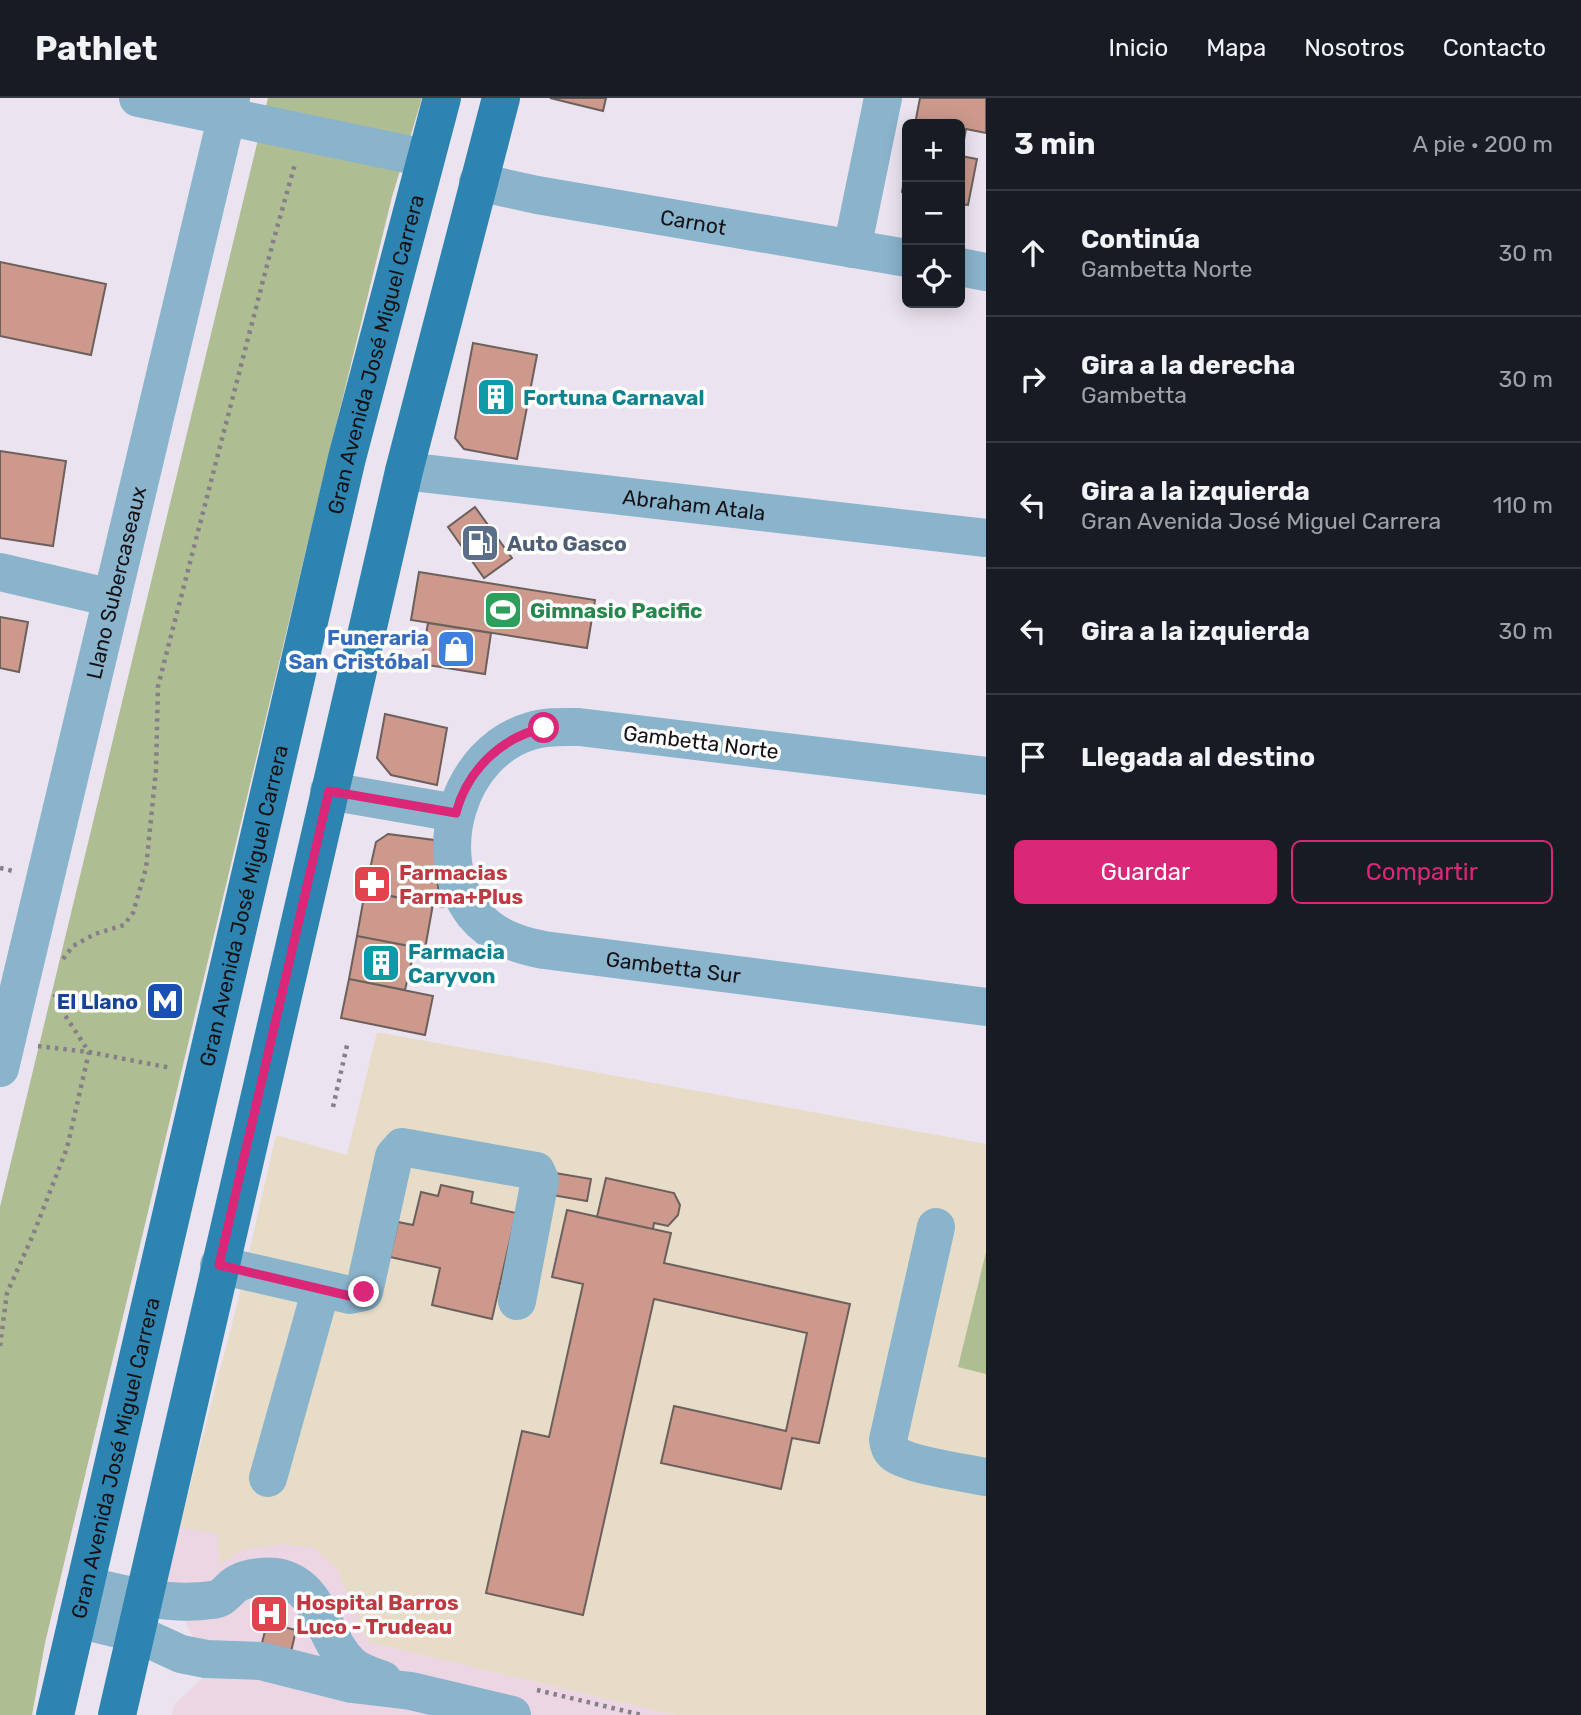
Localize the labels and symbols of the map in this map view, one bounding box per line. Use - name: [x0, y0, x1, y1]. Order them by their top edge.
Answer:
- street label: Gran Avenida José Miguel Carrera: [322, 192, 429, 516]
- street label: Carnot: [658, 204, 728, 240]
- building icon: Fortuna Carnaval: [475, 376, 517, 418]
- place label: Fortuna Carnaval: [523, 385, 704, 410]
- street label: Llano Subercaseaux: [81, 484, 151, 682]
- street label: Abraham Atala: [621, 484, 767, 525]
- fuel station icon: Auto Gasco: [459, 522, 501, 564]
- place label: Auto Gasco: [507, 531, 627, 556]
- sports icon: Gimnasio Pacific: [482, 589, 524, 631]
- place label: Gimnasio Pacific: [530, 598, 703, 623]
- place label: Funeraria San Cristóbal: [289, 625, 429, 674]
- shop icon: Funeraria San Cristóbal: [435, 628, 477, 670]
- route start: [528, 712, 559, 743]
- street label: Gambetta Norte: [622, 720, 780, 764]
- street label: Gran Avenida José Miguel Carrera: [194, 742, 292, 1069]
- place label: Farmacias Farma+Plus: [399, 860, 523, 909]
- pharmacy icon: Farmacias Farma+Plus: [351, 863, 393, 905]
- place label: Farmacia Caryvon: [408, 939, 505, 988]
- building icon: Farmacia Caryvon: [360, 942, 402, 984]
- street label: Gambetta Sur: [604, 946, 742, 988]
- metro station icon: El Llano: [144, 980, 186, 1022]
- place label: El Llano: [57, 989, 138, 1014]
- route end: [348, 1276, 379, 1307]
- street label: Gran Avenida José Miguel Carrera: [65, 1295, 164, 1621]
- place label: Hospital Barros Luco - Trudeau: [296, 1590, 459, 1639]
- hospital icon: Hospital Barros Luco - Trudeau: [248, 1593, 290, 1635]

